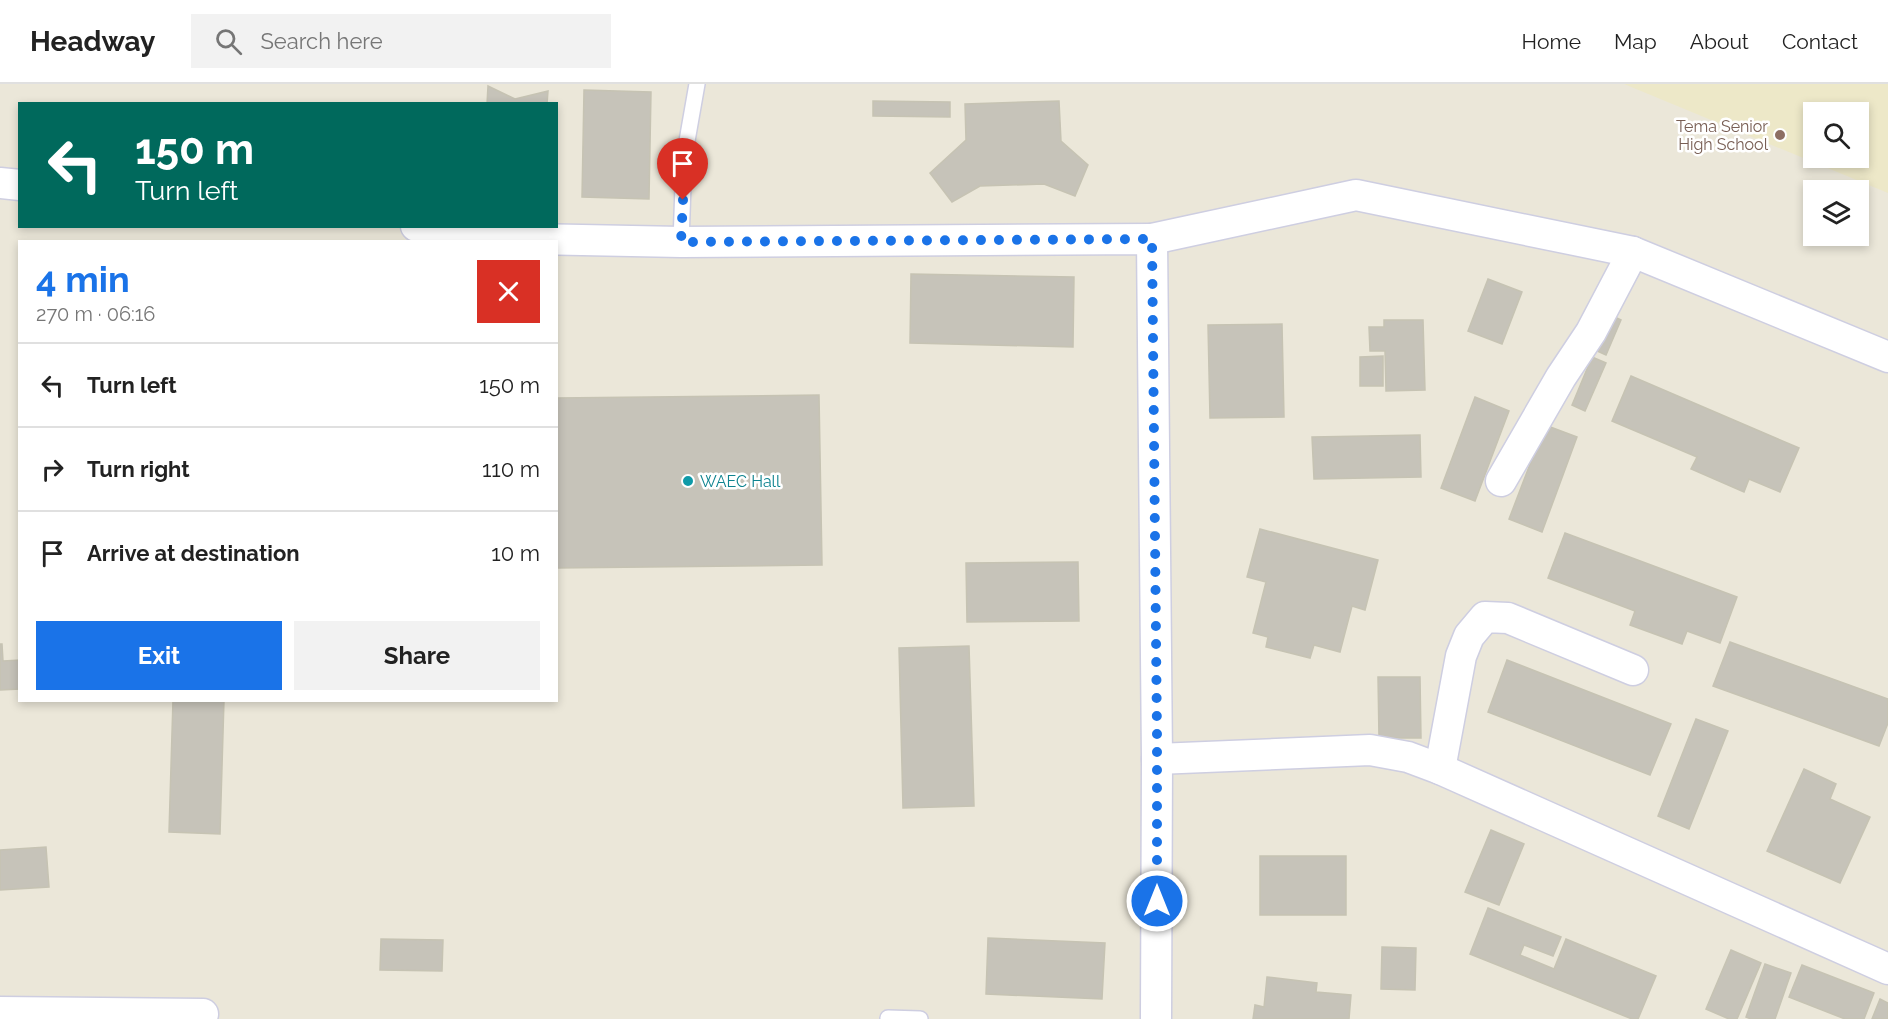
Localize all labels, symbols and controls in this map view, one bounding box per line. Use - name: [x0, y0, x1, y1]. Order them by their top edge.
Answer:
- search box: [191, 14, 611, 68]
- text: Headway: [30, 25, 155, 58]
- icon: search: [212, 25, 245, 58]
- text: Search here: [260, 28, 383, 54]
- text: Home: [1522, 29, 1581, 54]
- text: Map: [1614, 29, 1657, 54]
- text: About: [1690, 29, 1749, 54]
- text: Contact: [1782, 29, 1858, 54]
- map controls: [1803, 102, 1869, 246]
- button: search: [1803, 102, 1869, 168]
- place label: Tema Senior High School: [1676, 117, 1769, 154]
- text: 150 m: [135, 125, 254, 174]
- icon: left: [36, 126, 114, 204]
- marker: Tema Senior High School: [1773, 128, 1787, 142]
- pin: [657, 138, 708, 200]
- icon: arrive: [666, 147, 699, 180]
- text: Turn left: [135, 175, 238, 206]
- button: layers: [1803, 180, 1869, 246]
- text: 4 min: [36, 258, 130, 300]
- button: close: [477, 260, 540, 323]
- text: 270 m · 06:16: [36, 302, 155, 326]
- icon: left: [36, 369, 69, 402]
- text: Turn left: [87, 372, 177, 398]
- text: 150 m: [479, 372, 540, 398]
- icon: right: [36, 453, 69, 486]
- text: Turn right: [87, 456, 190, 482]
- text: 110 m: [482, 456, 540, 482]
- place label: WAEC Hall: [700, 472, 781, 491]
- marker: WAEC Hall: [681, 474, 695, 488]
- icon: arrive: [36, 537, 69, 570]
- text: Arrive at destination: [87, 540, 300, 566]
- text: 10 m: [491, 540, 540, 566]
- button: Exit: [36, 621, 282, 690]
- button: Share: [294, 621, 540, 690]
- position arrow: [1125, 869, 1189, 933]

